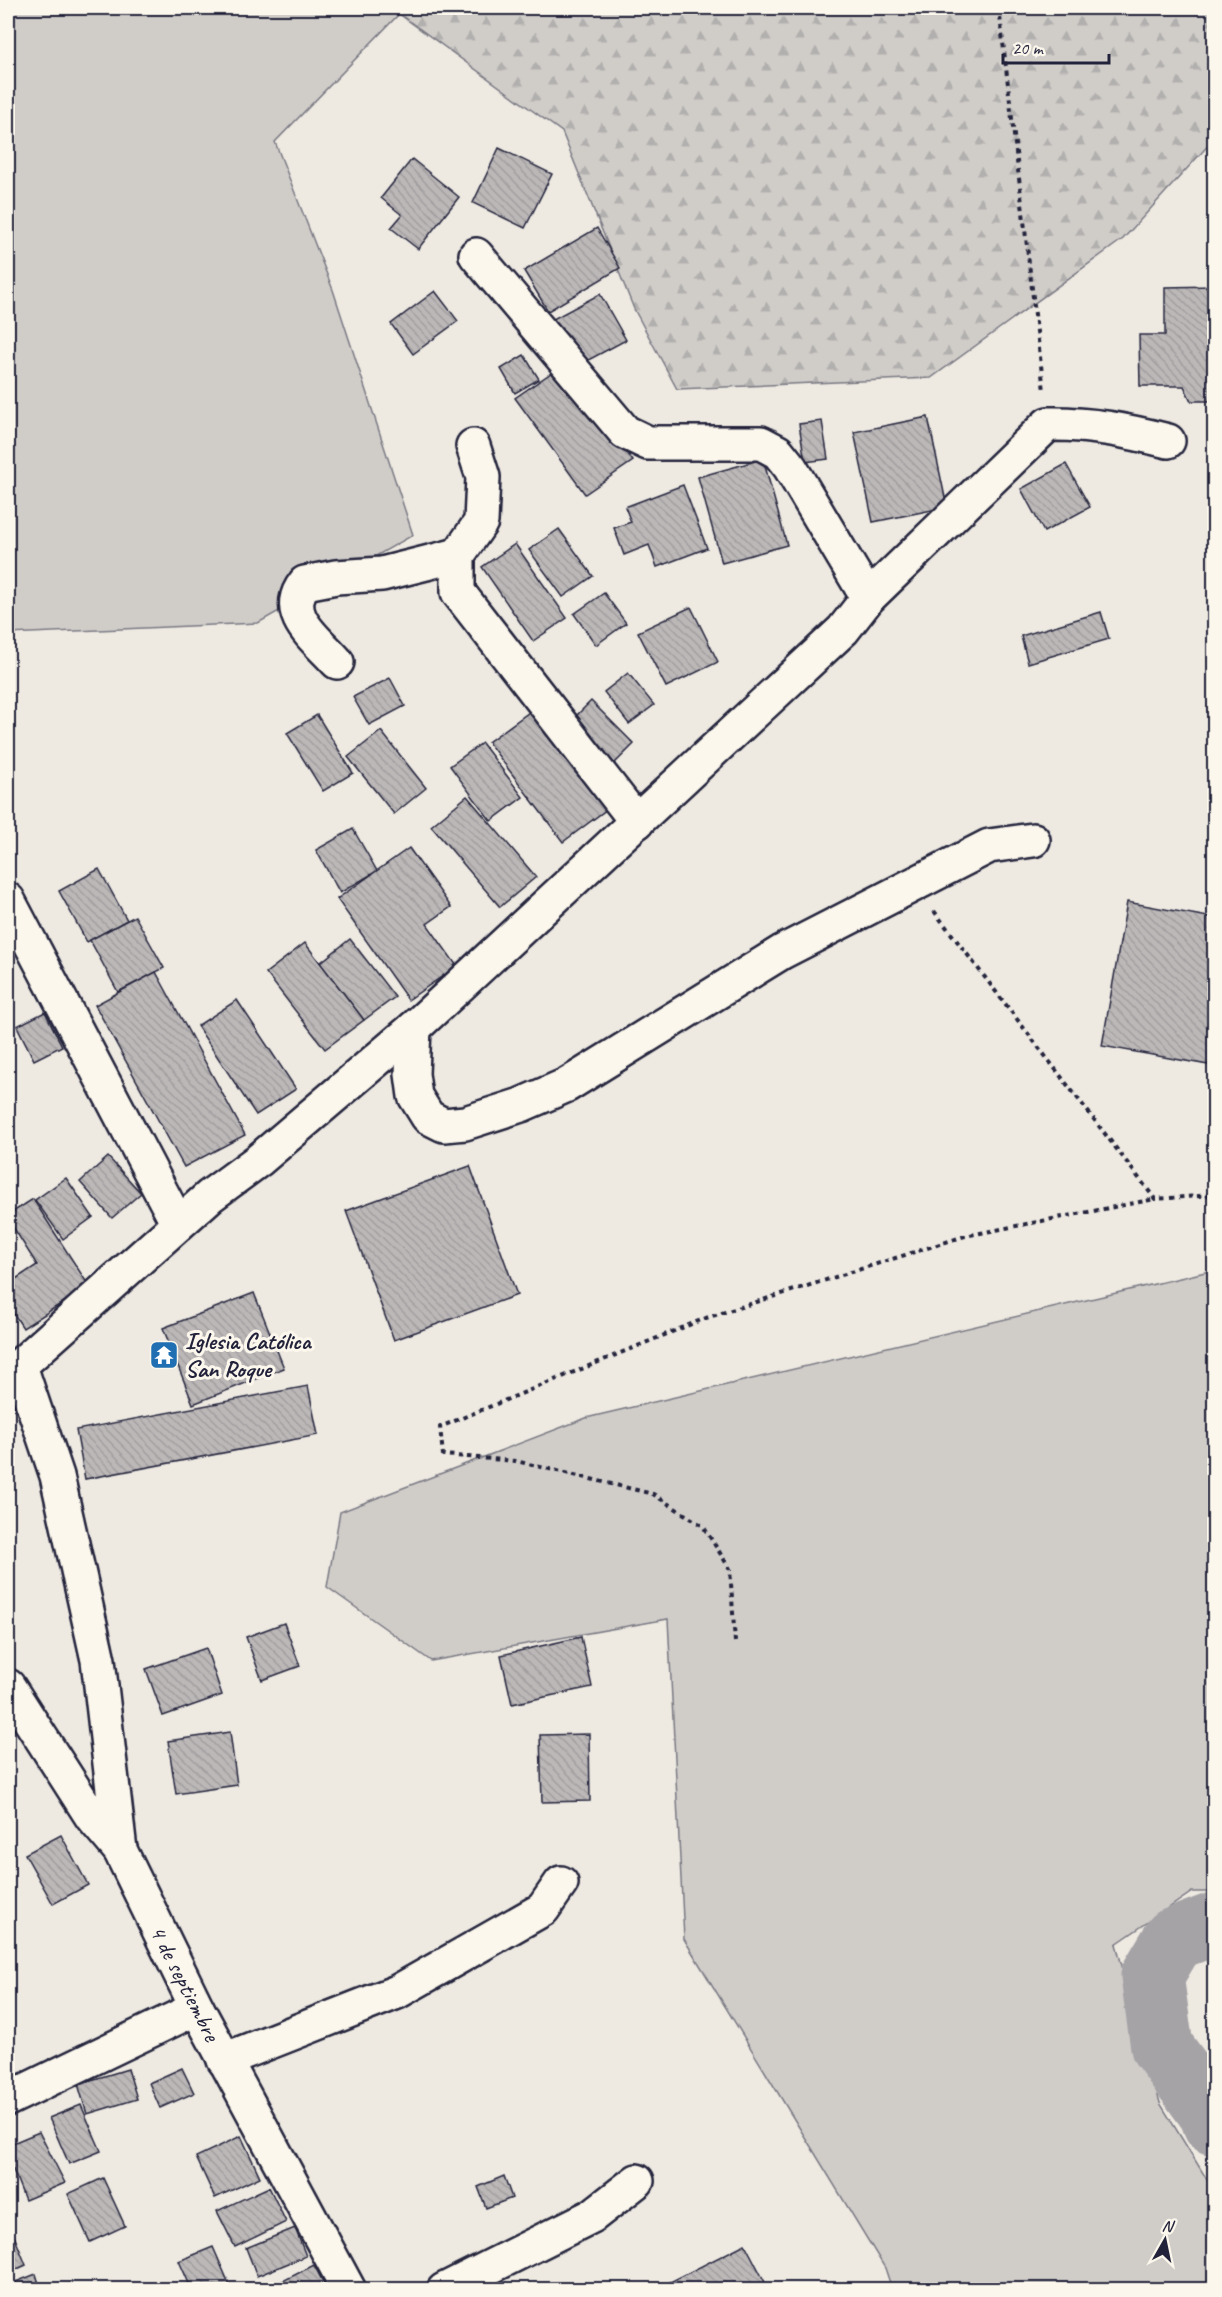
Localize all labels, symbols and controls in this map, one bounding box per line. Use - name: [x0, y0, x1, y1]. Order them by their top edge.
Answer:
- scale bar: [1003, 27, 1110, 65]
- text: 20 m: [1012, 37, 1045, 59]
- place label: Iglesia Católica San Roque: [185, 1326, 313, 1384]
- temple icon: Iglesia Católica San Roque: [148, 1339, 180, 1371]
- street label: 4 de septiembre: [143, 1920, 228, 2048]
- north arrow: [1135, 2210, 1195, 2270]
- text: N: [1161, 2216, 1177, 2237]

